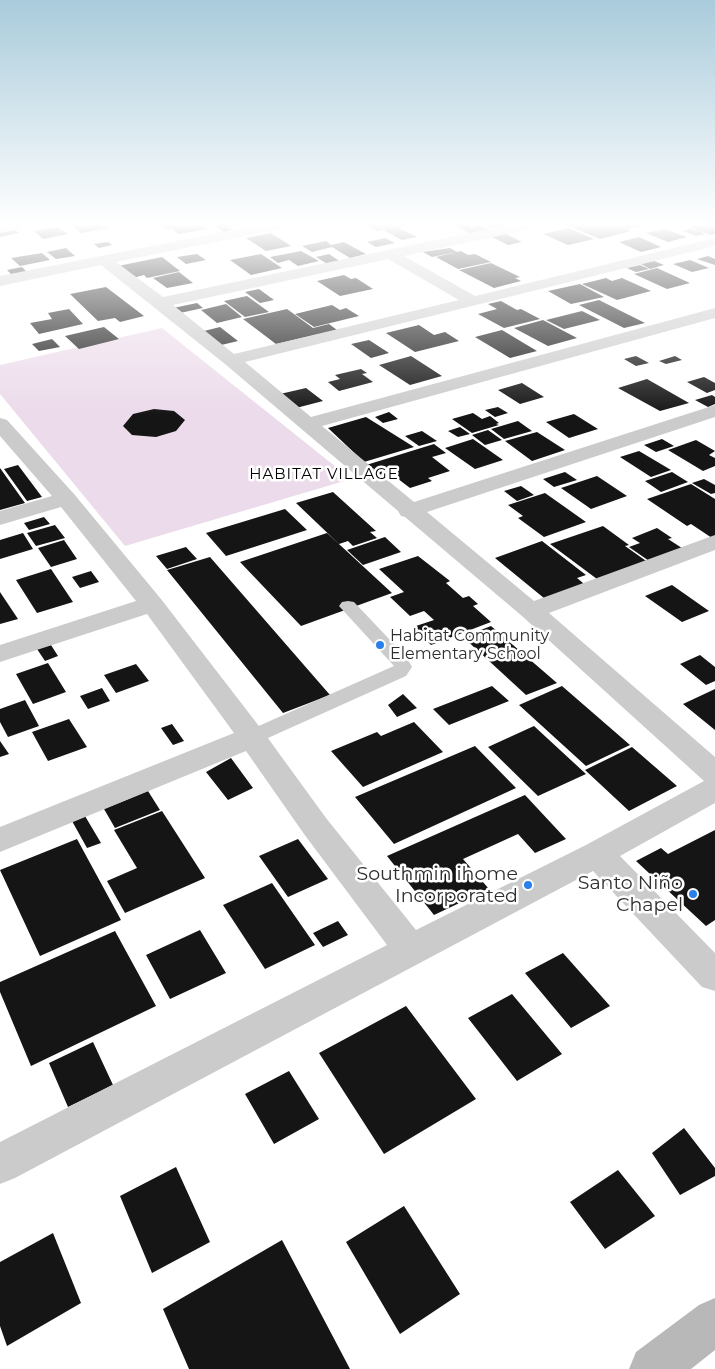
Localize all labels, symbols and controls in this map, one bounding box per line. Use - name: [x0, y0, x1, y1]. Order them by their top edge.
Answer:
- district label: HABITAT VILLAGE: [247, 466, 401, 484]
- place label: Habitat Community Elementary School: [390, 626, 549, 664]
- marker: Habitat Community Elementary School: [374, 639, 386, 651]
- place label: Southmin ihome Incorporated: [356, 863, 518, 907]
- place label: Santo Niño Chapel: [578, 872, 683, 916]
- marker: Southmin ihome Incorporated: [522, 879, 534, 891]
- marker: Santo Niño Chapel: [687, 888, 699, 900]

